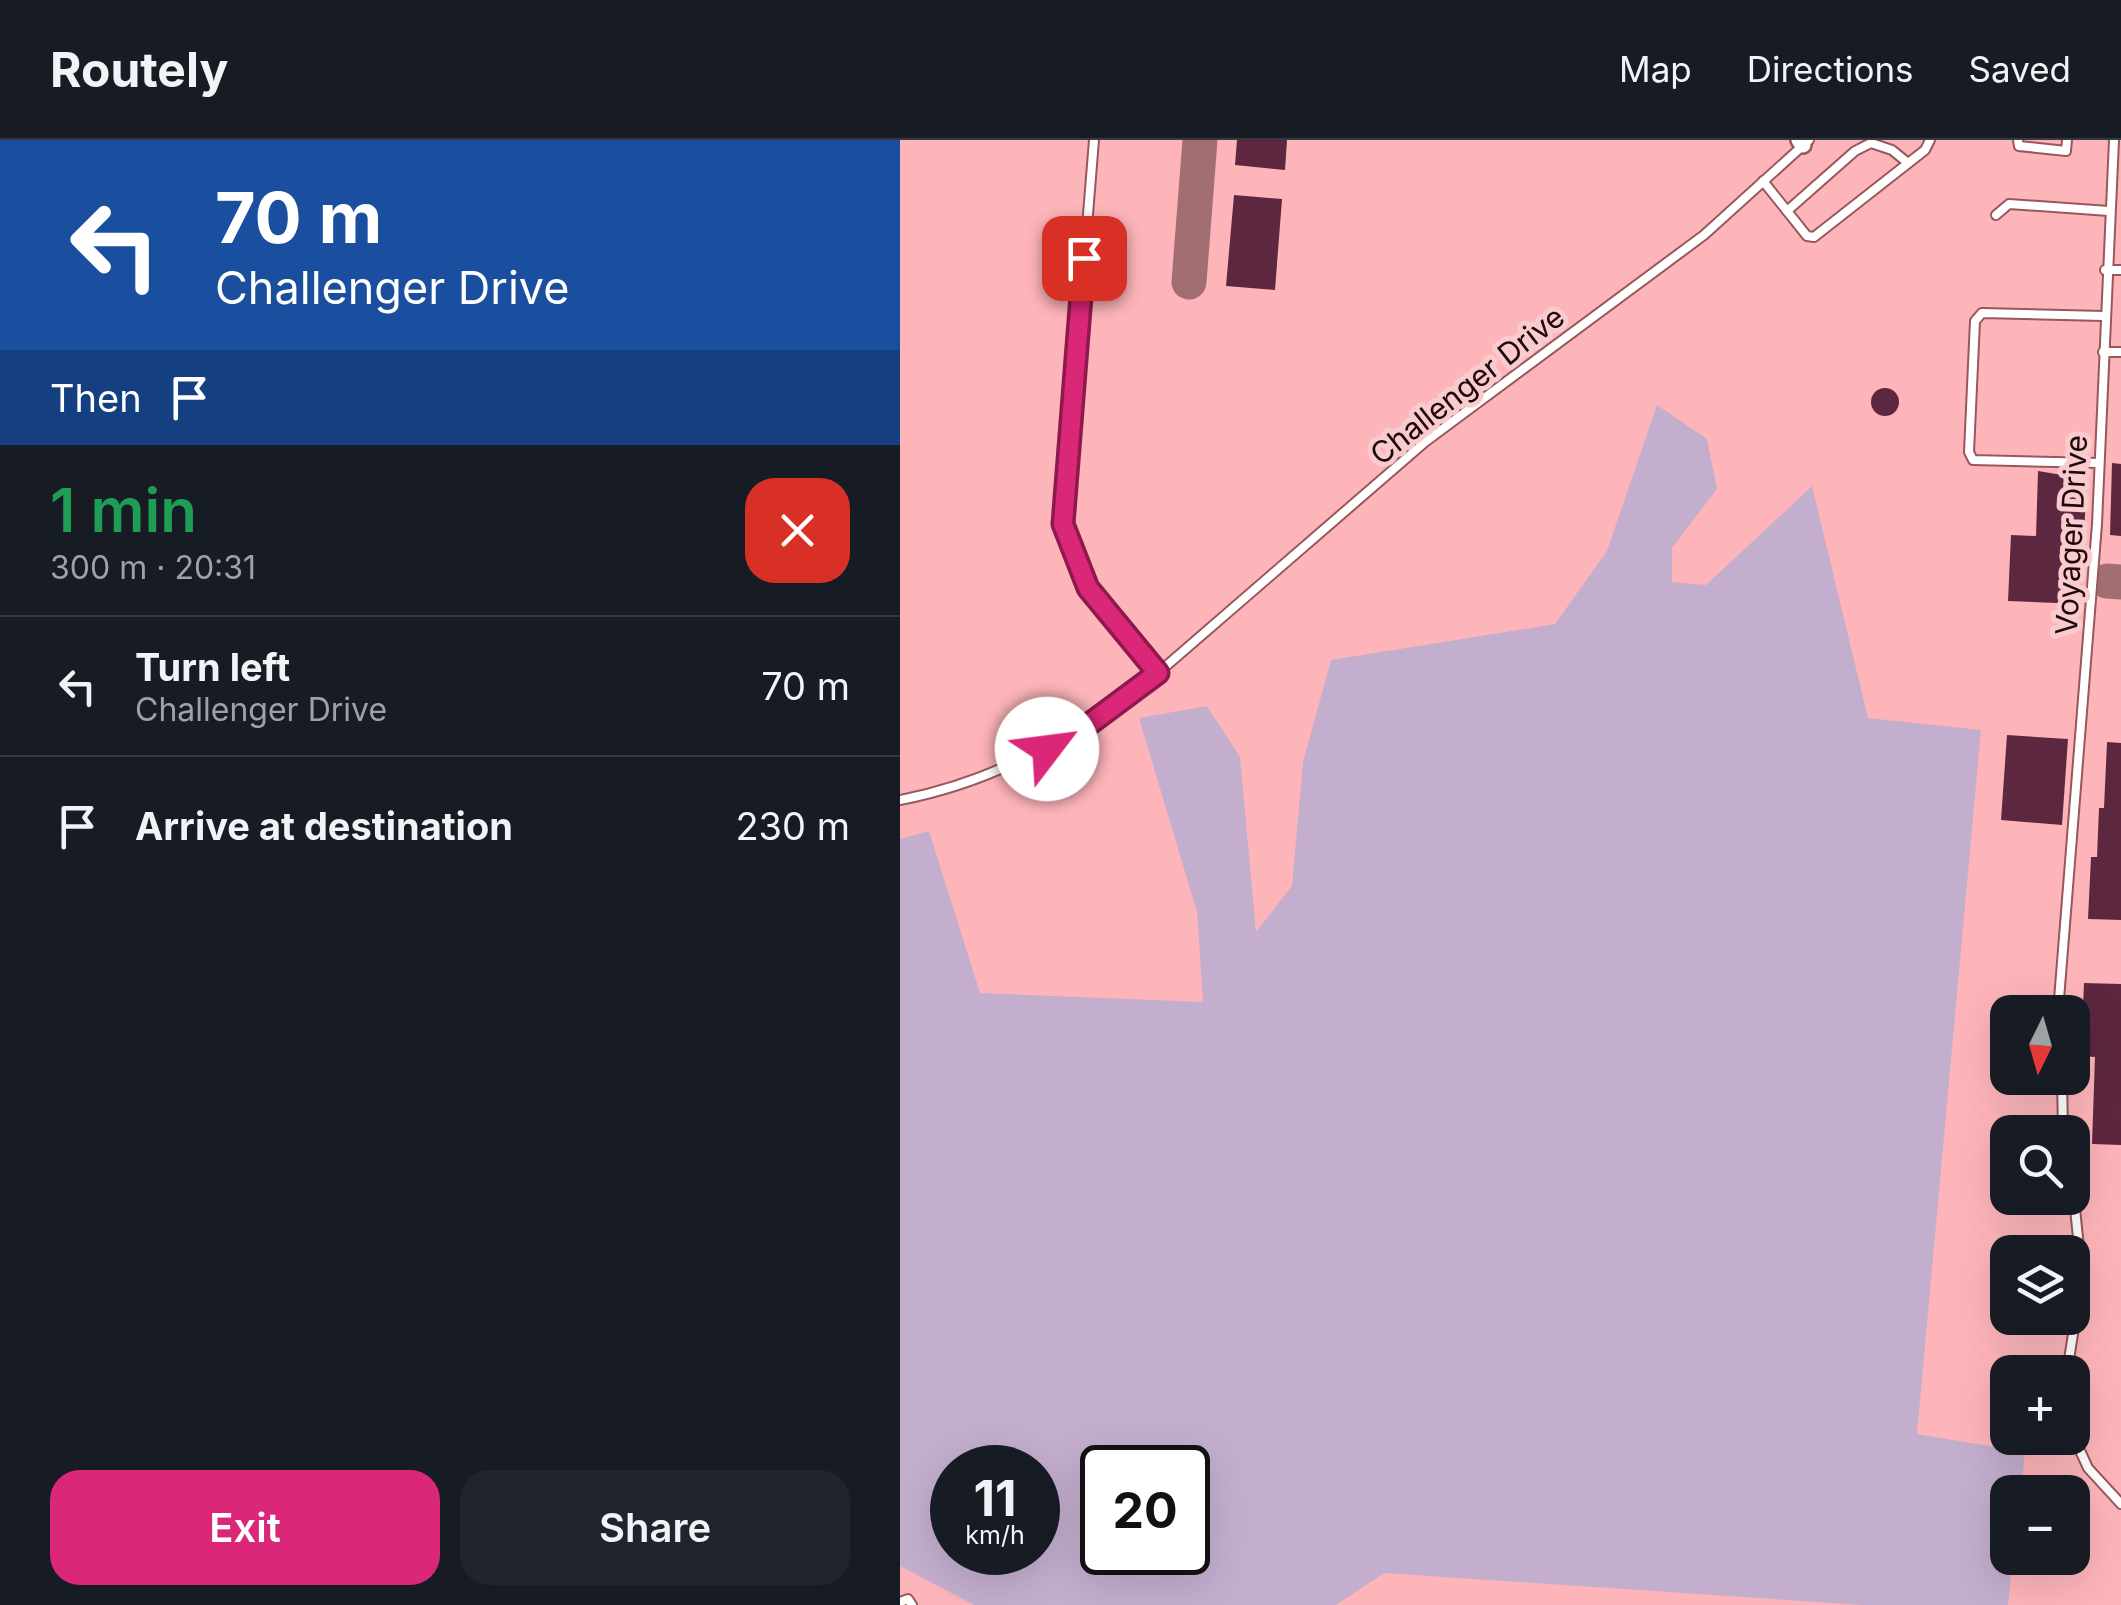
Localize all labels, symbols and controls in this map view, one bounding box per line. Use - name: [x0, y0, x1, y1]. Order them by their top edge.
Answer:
- text: Routely: [50, 40, 228, 99]
- text: Map: [1619, 48, 1692, 90]
- text: Directions: [1747, 48, 1914, 90]
- text: Saved: [1969, 48, 2071, 90]
- text: 70 m: [215, 175, 382, 260]
- icon: left: [50, 180, 180, 310]
- pin: [1042, 216, 1127, 301]
- icon: arrive: [1057, 231, 1112, 286]
- text: Challenger Drive: [215, 260, 569, 315]
- street label: Challenger Drive: [1363, 298, 1571, 472]
- icon: arrive: [162, 370, 217, 425]
- text: Then: [50, 375, 142, 421]
- street label: Voyager Drive: [2048, 434, 2094, 636]
- text: 1 min: [50, 474, 197, 546]
- button: close: [745, 478, 850, 583]
- text: 300 m · 20:31: [50, 548, 256, 587]
- text: Turn left: [135, 644, 290, 690]
- icon: left: [50, 659, 105, 714]
- text: 70 m: [761, 663, 850, 709]
- text: Challenger Drive: [135, 690, 387, 729]
- position arrow: [995, 697, 1099, 801]
- icon: arrive: [50, 799, 105, 854]
- text: Arrive at destination: [135, 803, 513, 849]
- text: 230 m: [735, 803, 850, 849]
- north arrow: [1990, 995, 2090, 1095]
- map controls: [1990, 995, 2090, 1575]
- button: search: [1990, 1115, 2090, 1215]
- button: layers: [1990, 1235, 2090, 1335]
- button: +: [1990, 1355, 2090, 1455]
- speed limit sign: 20: [1080, 1445, 1210, 1575]
- text: 11: [973, 1468, 1017, 1528]
- button: Exit: [50, 1470, 440, 1585]
- button: Share: [460, 1470, 850, 1585]
- button: −: [1990, 1475, 2090, 1575]
- text: km/h: [965, 1520, 1025, 1550]

